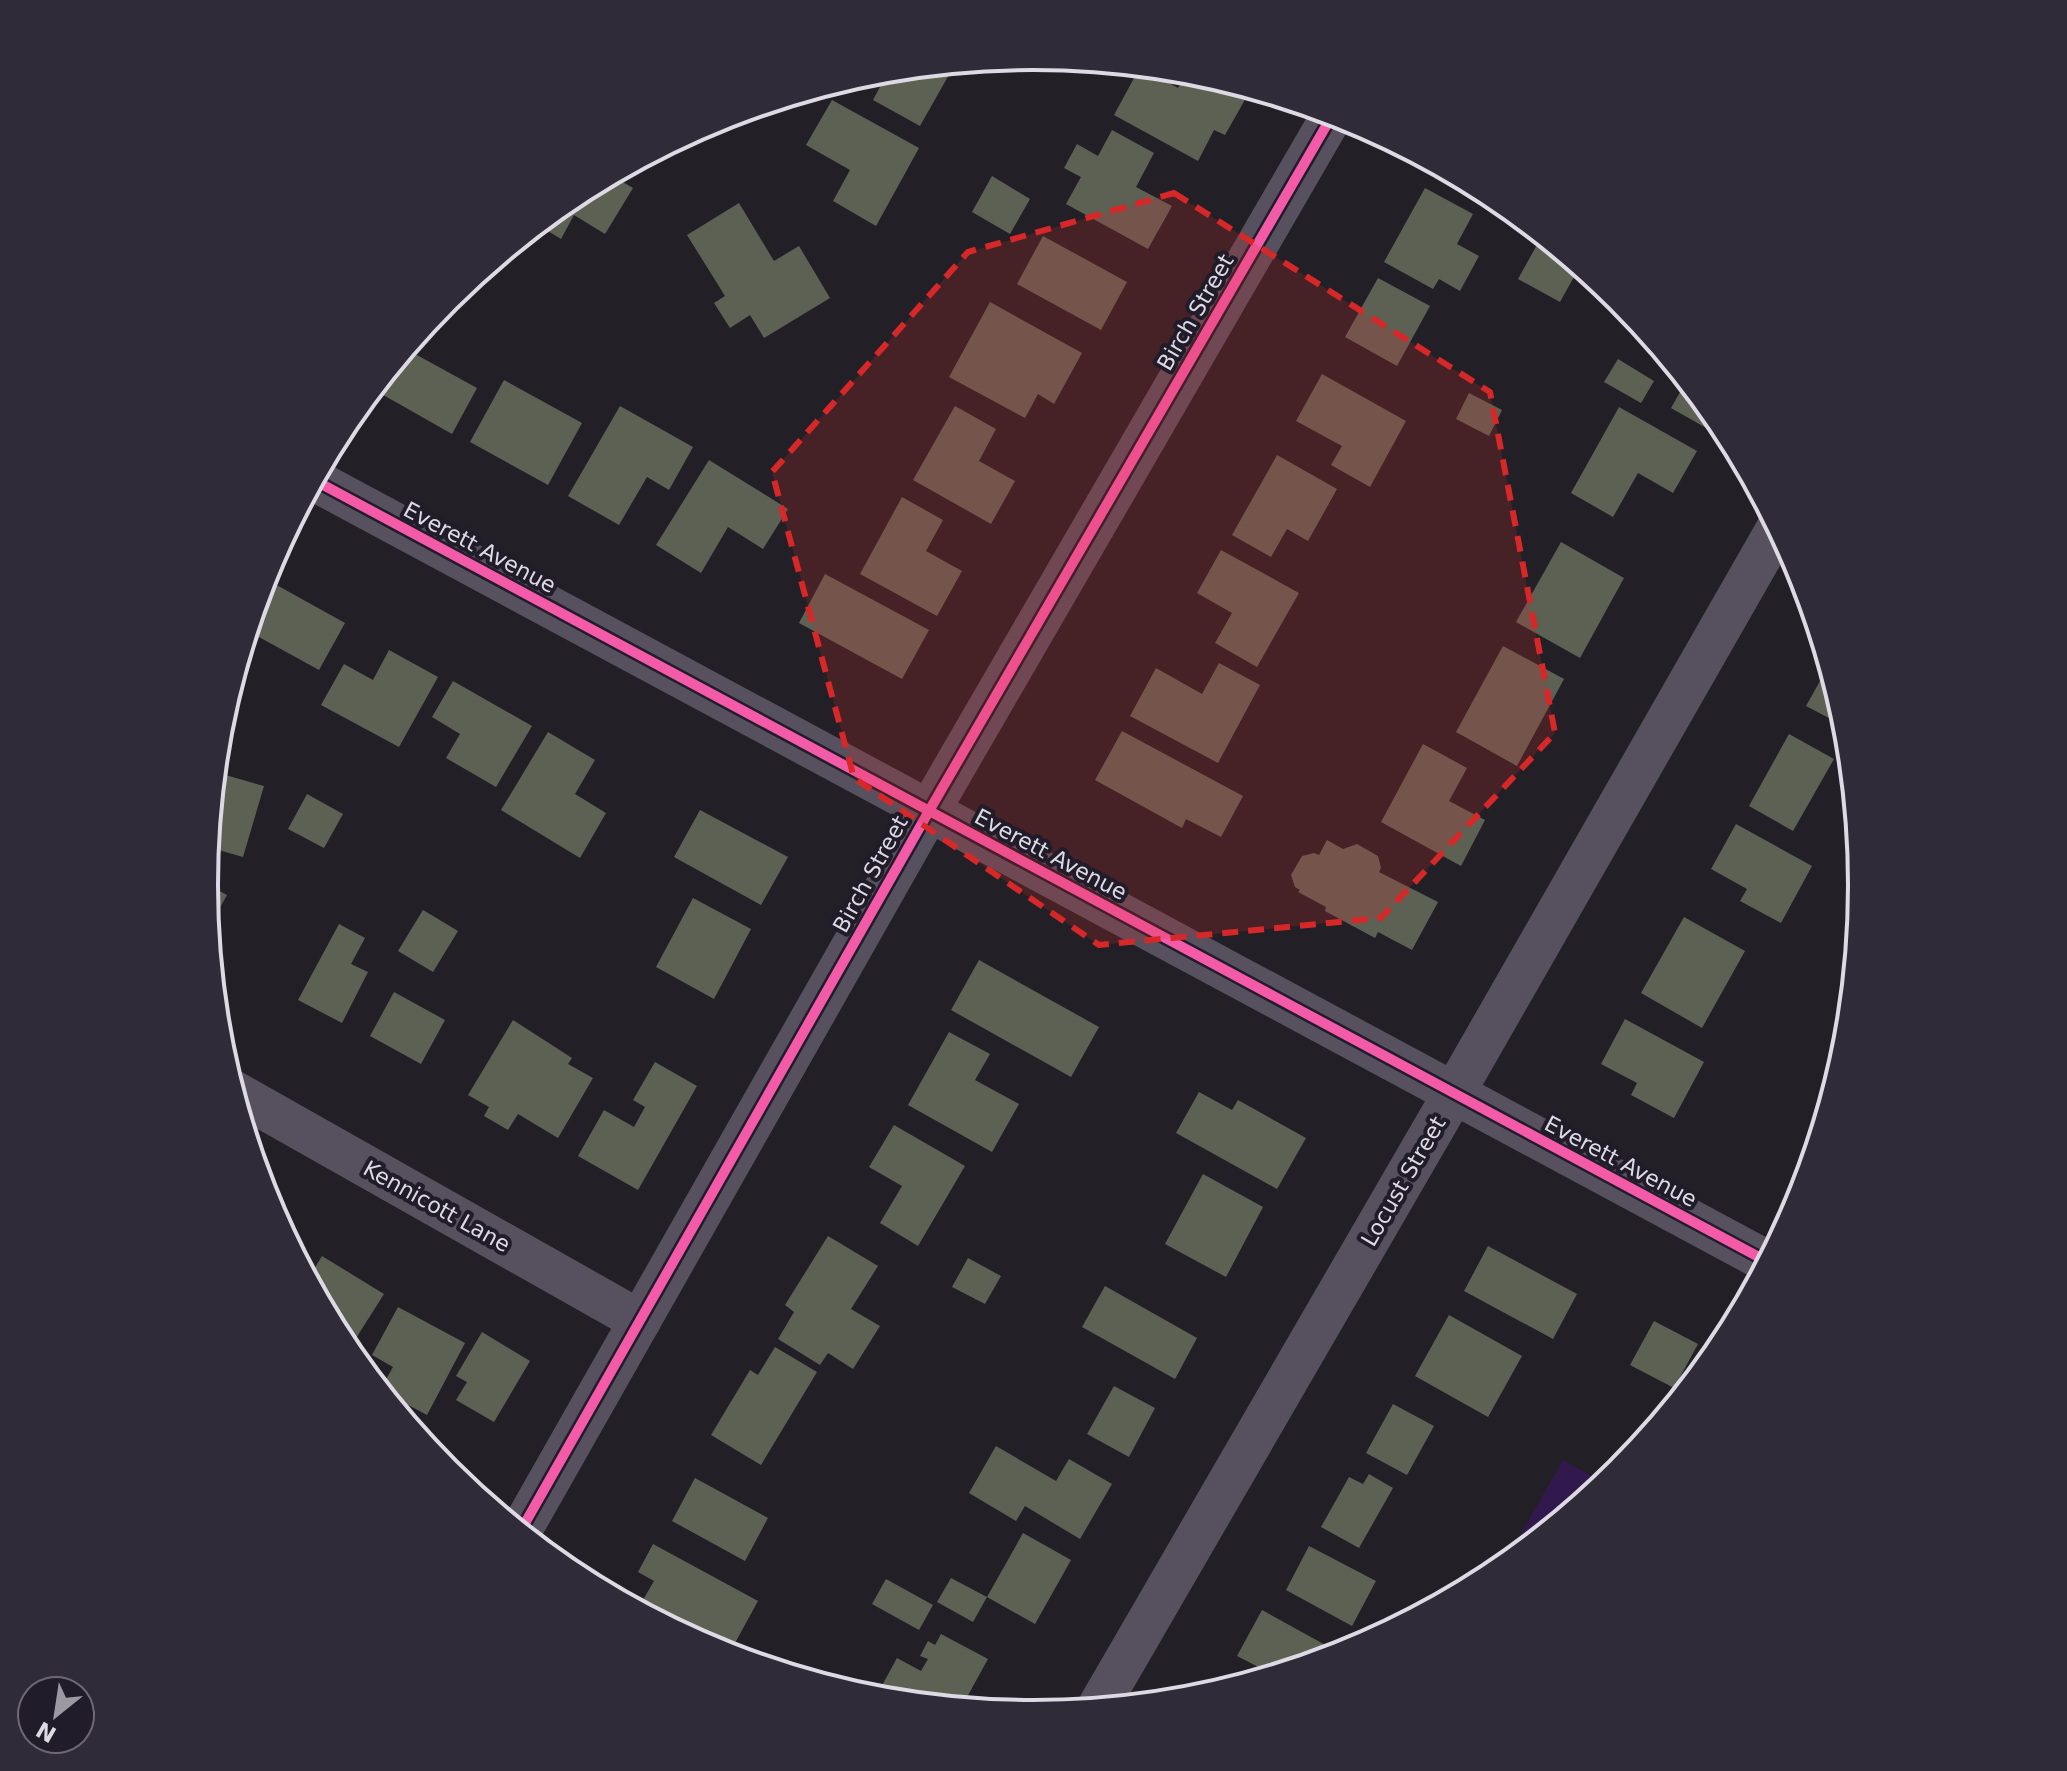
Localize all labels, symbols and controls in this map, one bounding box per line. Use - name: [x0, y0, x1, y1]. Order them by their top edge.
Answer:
- street label: Birch Street: [1152, 250, 1239, 375]
- street label: Everett Avenue: [399, 497, 560, 598]
- street label: Everett Avenue: [970, 804, 1131, 905]
- street label: Birch Street: [828, 811, 913, 937]
- street label: Everett Avenue: [1540, 1111, 1701, 1212]
- street label: Locust Street: [1356, 1112, 1451, 1250]
- street label: Kennicott Lane: [359, 1156, 514, 1257]
- north arrow: [16, 1675, 96, 1755]
- text: N: [32, 1716, 60, 1747]

